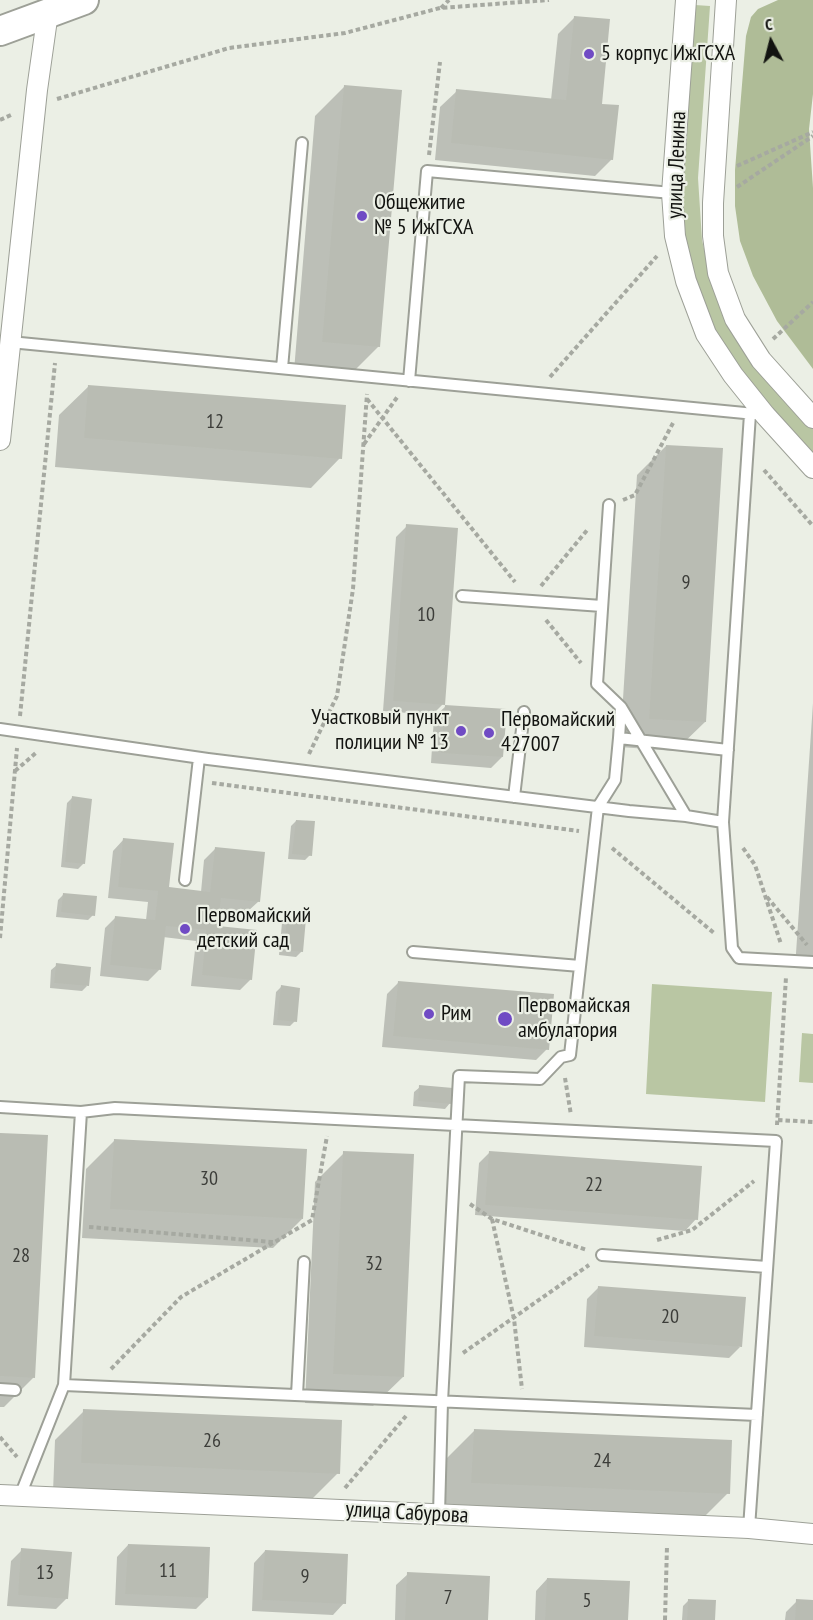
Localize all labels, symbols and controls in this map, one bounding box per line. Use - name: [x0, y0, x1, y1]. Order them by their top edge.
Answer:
- north arrow: [741, 12, 801, 72]
- text: С: [764, 14, 774, 35]
- place label: 5 корпус ИжГСХА: [601, 41, 735, 67]
- marker: 5 корпус ИжГСХА: [582, 47, 596, 61]
- street label: улица Ленина: [662, 111, 692, 219]
- place label: Общежитие № 5 ИжГСХА: [374, 190, 473, 242]
- marker: Общежитие № 5 ИжГСХА: [355, 209, 369, 223]
- house number: 12: [206, 410, 224, 434]
- house number: 9: [682, 571, 690, 595]
- house number: 10: [417, 603, 435, 627]
- place label: Участковый пункт полиции № 13: [311, 705, 449, 756]
- place label: Первомайский 427007: [501, 707, 615, 758]
- marker: Участковый пункт полиции № 13: [454, 724, 468, 738]
- marker: Первомайский 427007: [482, 726, 496, 740]
- place label: Первомайский детский сад: [197, 903, 311, 954]
- marker: Первомайский детский сад: [178, 922, 192, 936]
- place label: Первомайская амбулатория: [518, 993, 630, 1044]
- place label: Рим: [441, 1001, 472, 1027]
- marker: Рим: [422, 1007, 436, 1021]
- marker: Первомайская амбулатория: [496, 1010, 514, 1028]
- house number: 30: [200, 1167, 218, 1191]
- house number: 22: [585, 1173, 603, 1197]
- house number: 28: [12, 1244, 30, 1268]
- house number: 32: [365, 1252, 383, 1276]
- house number: 20: [661, 1305, 679, 1329]
- house number: 26: [203, 1429, 221, 1453]
- house number: 24: [593, 1449, 611, 1473]
- street label: улица Сабурова: [345, 1497, 469, 1529]
- house number: 11: [159, 1559, 177, 1583]
- house number: 13: [36, 1561, 54, 1585]
- house number: 9: [301, 1565, 309, 1589]
- house number: 7: [444, 1586, 452, 1610]
- house number: 5: [583, 1589, 591, 1613]

